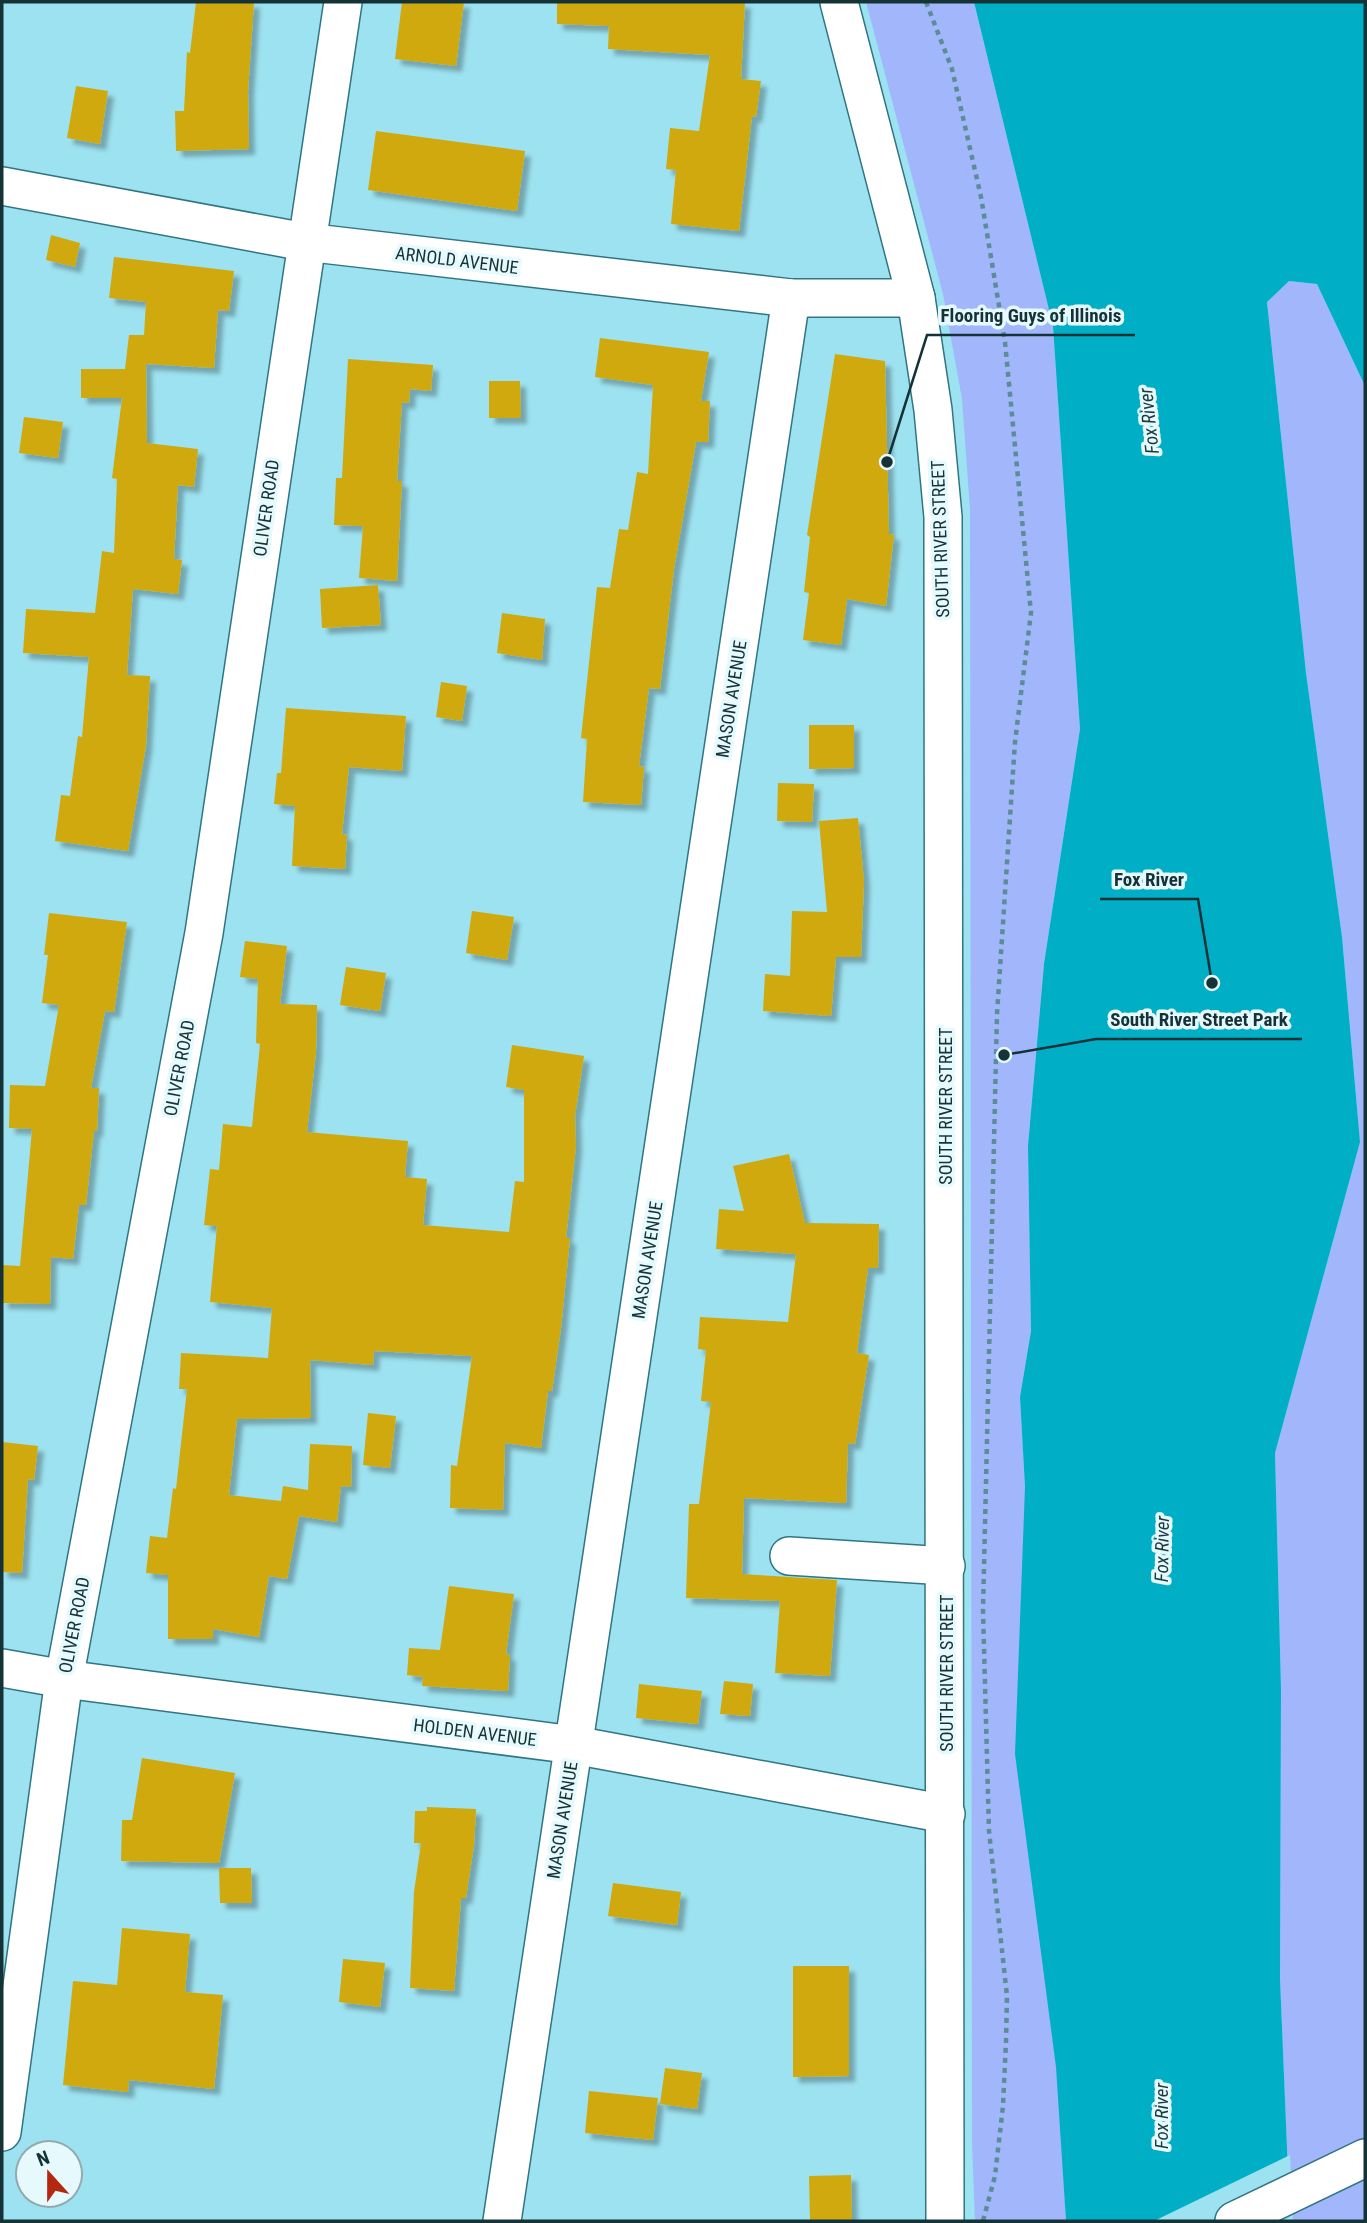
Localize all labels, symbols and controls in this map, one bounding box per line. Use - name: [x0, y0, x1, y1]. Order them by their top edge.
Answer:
- street label: ARNOLD AVENUE: [394, 242, 520, 278]
- callout: Flooring Guys of Illinois: [927, 295, 1135, 335]
- text: Flooring Guys of Illinois: [941, 304, 1121, 327]
- water label: Fox River: [1134, 387, 1164, 455]
- street label: OLIVER ROAD: [249, 458, 283, 558]
- street label: SOUTH RIVER STREET: [927, 460, 953, 618]
- street label: MASON AVENUE: [711, 639, 751, 759]
- callout: Fox River: [1100, 859, 1198, 899]
- text: Fox River: [1114, 868, 1184, 891]
- callout: South River Street Park: [1096, 999, 1302, 1039]
- text: South River Street Park: [1110, 1008, 1289, 1031]
- street label: OLIVER ROAD: [159, 1018, 199, 1118]
- street label: SOUTH RIVER STREET: [935, 1027, 956, 1185]
- street label: MASON AVENUE: [627, 1200, 667, 1320]
- water label: Fox River: [1150, 1515, 1174, 1582]
- street label: OLIVER ROAD: [54, 1575, 94, 1675]
- street label: SOUTH RIVER STREET: [936, 1594, 957, 1752]
- street label: HOLDEN AVENUE: [412, 1714, 538, 1750]
- street label: MASON AVENUE: [542, 1760, 582, 1880]
- water label: Fox River: [1150, 2083, 1173, 2149]
- north arrow: [14, 2139, 84, 2209]
- text: N: [34, 2146, 53, 2171]

